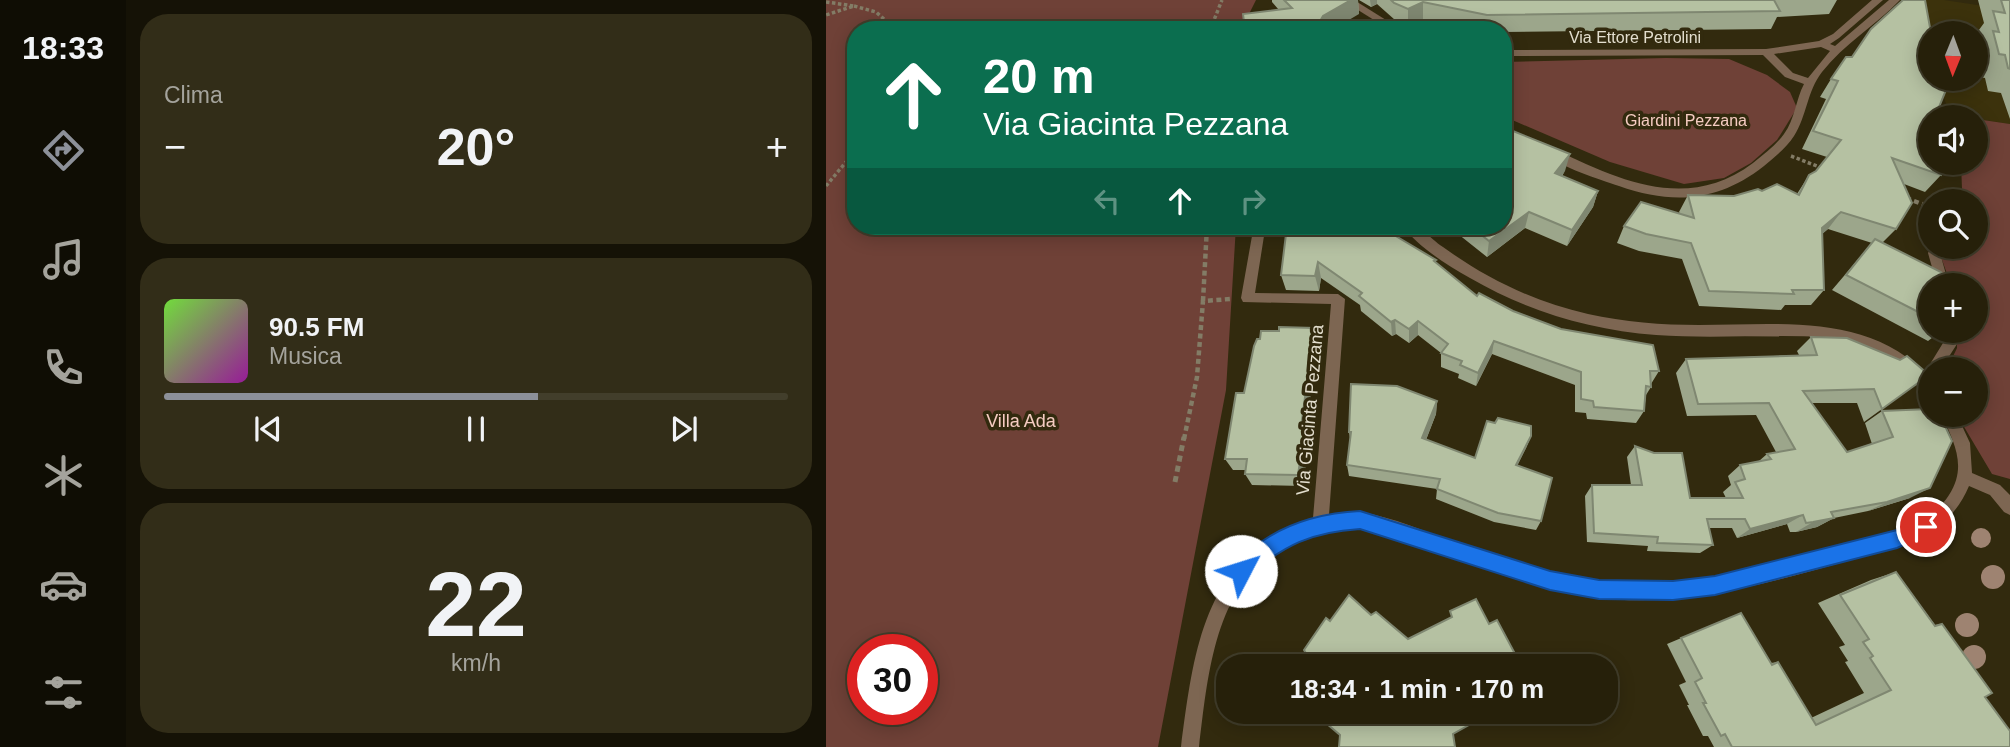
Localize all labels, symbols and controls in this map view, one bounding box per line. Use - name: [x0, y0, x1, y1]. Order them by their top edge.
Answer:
- north arrow: [1918, 21, 1988, 91]
- map controls: [1918, 21, 1988, 427]
- street label: Via Ettore Petrolini: [1569, 29, 1701, 46]
- text: 18:33: [22, 30, 104, 66]
- icon: ahead: [868, 49, 959, 140]
- text: 20 m: [983, 49, 1095, 103]
- text: Clima: [164, 82, 223, 108]
- button: sound: [1918, 105, 1988, 175]
- text: Via Giacinta Pezzana: [983, 106, 1288, 142]
- park label: Giardini Pezzana: [1625, 112, 1747, 129]
- text: 20°: [437, 118, 515, 176]
- icon: directions: [39, 126, 88, 175]
- text: −: [164, 126, 186, 168]
- text: +: [766, 126, 788, 168]
- icon: left: [1088, 182, 1126, 220]
- icon: ahead: [1161, 182, 1199, 220]
- icon: right: [1234, 182, 1272, 220]
- button: search: [1918, 189, 1988, 259]
- icon: music: [39, 235, 88, 284]
- button: +: [1918, 273, 1988, 343]
- text: 90.5 FM: [269, 312, 364, 342]
- street label: Via Giacinta Pezzana: [1293, 323, 1328, 496]
- icon: phone: [39, 343, 88, 392]
- text: Musica: [269, 343, 342, 369]
- button: −: [1918, 357, 1988, 427]
- icon: previous: [249, 410, 287, 448]
- icon: pause: [457, 410, 495, 448]
- icon: next: [665, 410, 703, 448]
- park label: Villa Ada: [986, 411, 1057, 431]
- icon: climate: [39, 451, 88, 500]
- pin: [1896, 497, 1956, 557]
- icon: arrive: [1907, 508, 1945, 546]
- position arrow: [1204, 534, 1278, 608]
- text: 22: [425, 554, 527, 655]
- icon: car: [39, 560, 88, 609]
- speed limit sign: 30: [847, 634, 938, 725]
- text: km/h: [451, 650, 501, 676]
- icon: filters: [39, 668, 88, 717]
- text: 18:34 · 1 min · 170 m: [1290, 674, 1544, 704]

